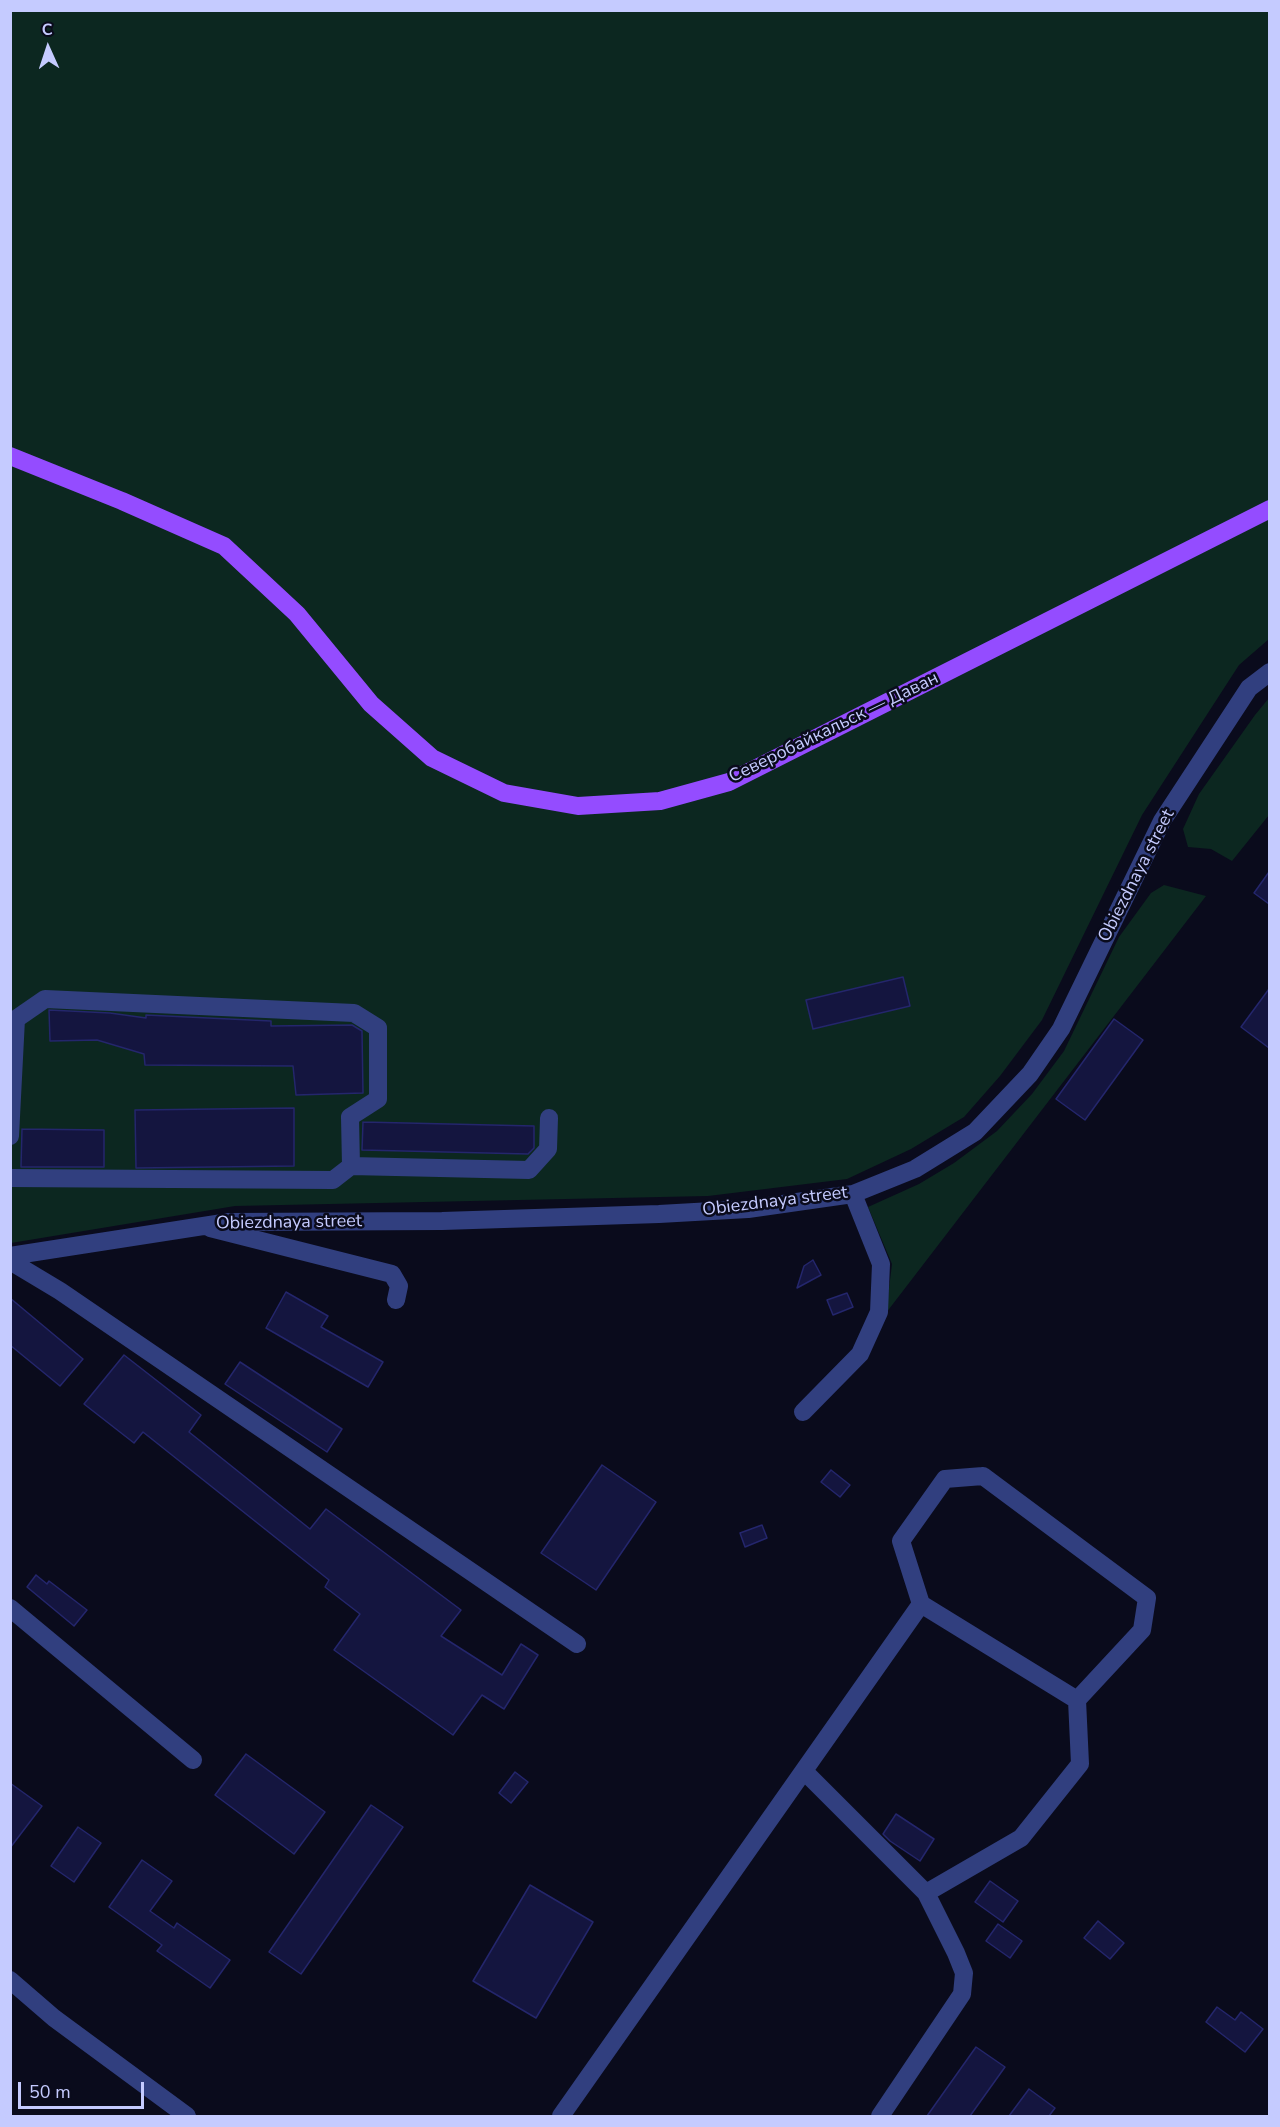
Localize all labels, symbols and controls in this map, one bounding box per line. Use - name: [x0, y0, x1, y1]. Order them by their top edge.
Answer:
- north arrow: [18, 18, 78, 78]
- text: С: [41, 19, 53, 41]
- street label: Северобайкальск — Даван: [726, 668, 942, 788]
- street label: Obiezdnaya street: [1094, 806, 1180, 946]
- street label: Obiezdnaya street: [701, 1182, 849, 1222]
- street label: Obiezdnaya street: [216, 1211, 362, 1235]
- scale bar: [21, 2070, 147, 2108]
- text: 50 m: [29, 2080, 71, 2104]

